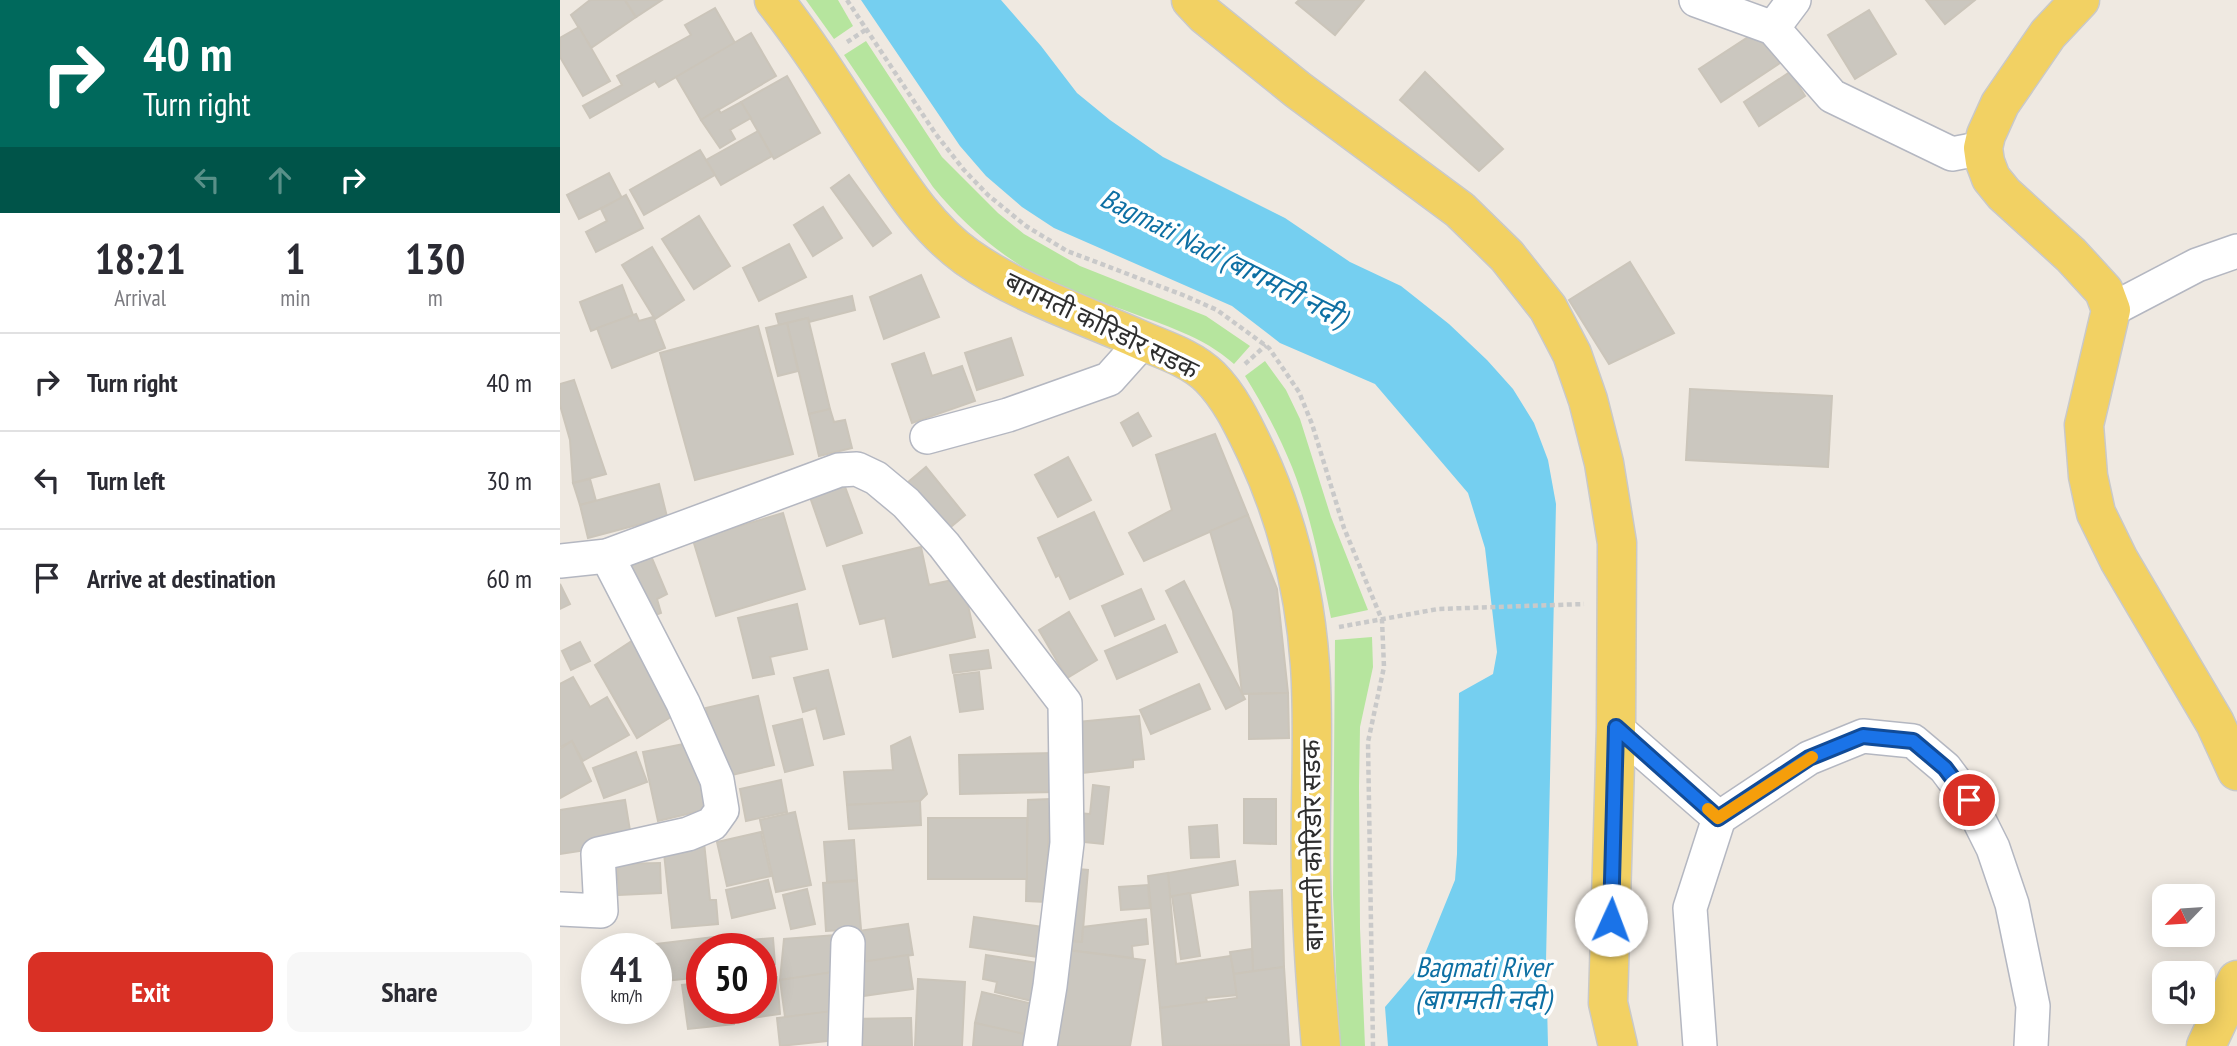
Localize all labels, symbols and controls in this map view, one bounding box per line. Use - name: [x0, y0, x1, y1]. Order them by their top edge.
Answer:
- text: 40 m: [143, 21, 232, 85]
- icon: right: [28, 28, 119, 119]
- text: Turn right: [143, 83, 251, 125]
- icon: left: [188, 161, 226, 199]
- icon: ahead: [261, 161, 299, 199]
- icon: right: [334, 161, 372, 199]
- water label: Bagmati Nadi (बागमती नदी): [1095, 179, 1356, 336]
- text: 18:21: [95, 231, 186, 286]
- text: 1: [285, 231, 305, 286]
- text: 130: [405, 231, 465, 286]
- street label: बागमती कोरिडोर सडक: [1000, 264, 1205, 387]
- text: Arrival: [114, 283, 166, 312]
- text: min: [280, 283, 310, 312]
- text: m: [428, 283, 443, 312]
- icon: right: [28, 363, 66, 401]
- text: Turn right: [87, 366, 178, 399]
- text: 40 m: [486, 366, 532, 399]
- icon: left: [28, 461, 66, 499]
- text: Turn left: [87, 464, 165, 497]
- text: 30 m: [486, 464, 532, 497]
- icon: arrive: [28, 559, 66, 597]
- text: Arrive at destination: [87, 562, 276, 595]
- text: 60 m: [486, 562, 532, 595]
- street label: बागमती कोरिडोर सडक: [1294, 738, 1330, 951]
- pin: [1939, 770, 1999, 830]
- icon: arrive: [1950, 781, 1988, 819]
- position arrow: [1574, 883, 1648, 957]
- north arrow: [2152, 884, 2216, 947]
- map controls: [2152, 884, 2215, 1024]
- speed limit sign: 50: [686, 933, 777, 1024]
- text: 41: [610, 946, 643, 992]
- water label: Bagmati River (बागमती नदी): [1415, 948, 1555, 1017]
- button: Exit: [28, 952, 273, 1032]
- button: Share: [287, 952, 532, 1032]
- button: sound: [2152, 961, 2215, 1024]
- text: km/h: [611, 984, 642, 1007]

